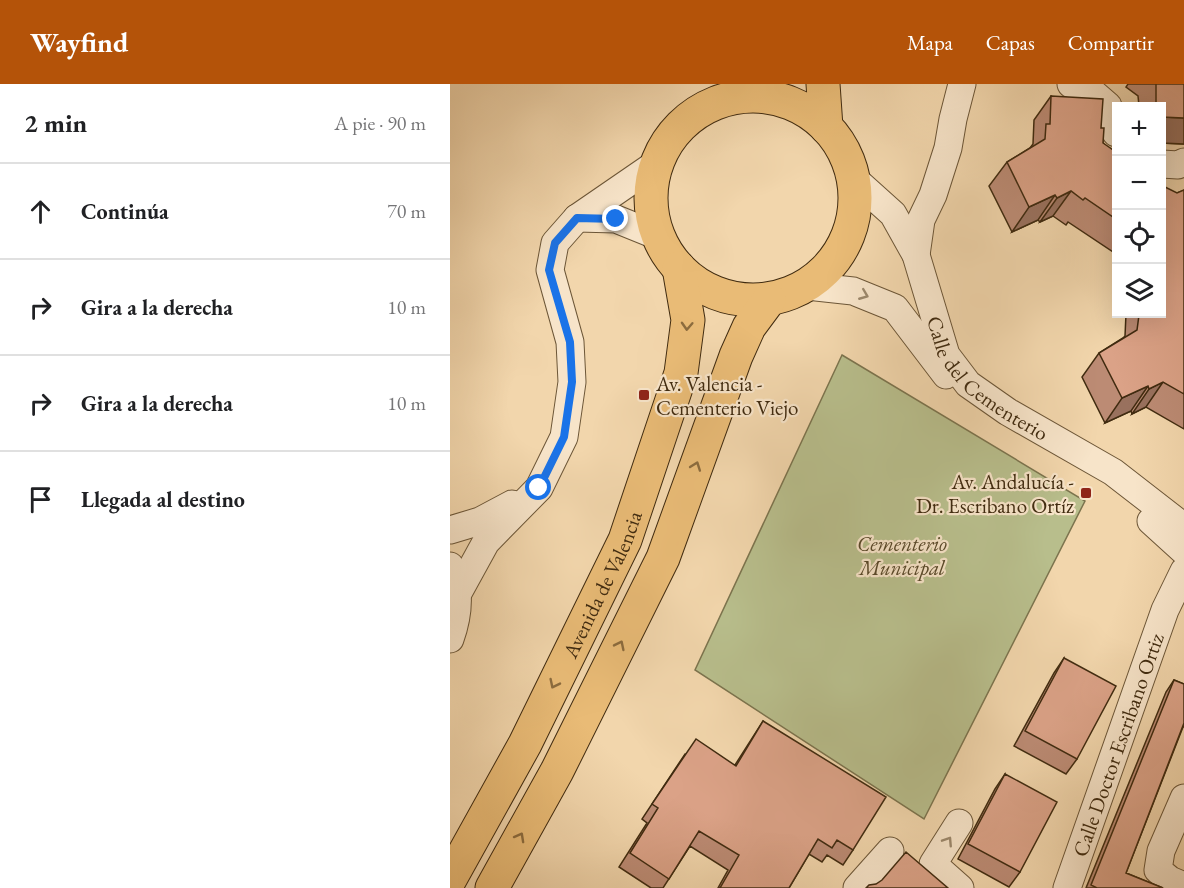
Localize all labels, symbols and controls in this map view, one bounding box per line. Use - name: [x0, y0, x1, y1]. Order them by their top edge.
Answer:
- text: Wayfind: [30, 24, 128, 60]
- text: Mapa: [907, 29, 953, 56]
- text: Capas: [986, 29, 1035, 56]
- text: Compartir: [1068, 29, 1154, 56]
- map controls: [1112, 102, 1166, 318]
- button: +: [1112, 102, 1166, 156]
- text: 2 min: [24, 106, 87, 140]
- text: A pie · 90 m: [334, 110, 426, 136]
- button: −: [1112, 156, 1166, 210]
- icon: ahead: [24, 195, 57, 228]
- text: Continúa: [81, 197, 169, 226]
- text: 70 m: [387, 198, 426, 224]
- route end: [602, 205, 628, 231]
- button: locate: [1112, 210, 1166, 264]
- button: layers: [1112, 264, 1166, 318]
- one-way arrow: [858, 288, 869, 300]
- icon: right: [24, 291, 57, 324]
- text: Gira a la derecha: [81, 293, 233, 322]
- text: 10 m: [387, 294, 426, 320]
- street label: Calle del Cementerio: [922, 313, 1053, 446]
- one-way arrow: [680, 322, 693, 331]
- place label: Av. Valencia - Cementerio Viejo: [655, 370, 798, 421]
- icon: right: [24, 387, 57, 420]
- marker: Av. Valencia - Cementerio Viejo: [637, 388, 651, 402]
- text: Gira a la derecha: [81, 389, 233, 418]
- text: 10 m: [387, 390, 426, 416]
- one-way arrow: [688, 461, 701, 472]
- place label: Av. Andalucía - Dr. Escribano Ortíz: [916, 468, 1074, 519]
- route start: [525, 474, 551, 500]
- icon: arrive: [24, 483, 57, 516]
- text: Llegada al destino: [81, 485, 245, 514]
- marker: Av. Andalucía - Dr. Escribano Ortíz: [1079, 486, 1093, 500]
- street label: Avenida de Valencia: [556, 507, 648, 663]
- park label: Cementerio Municipal: [857, 530, 947, 581]
- street label: Calle Doctor Escribano Ortiz: [1066, 629, 1169, 860]
- one-way arrow: [612, 641, 624, 652]
- one-way arrow: [550, 678, 562, 689]
- one-way arrow: [513, 833, 525, 843]
- one-way arrow: [940, 837, 952, 847]

